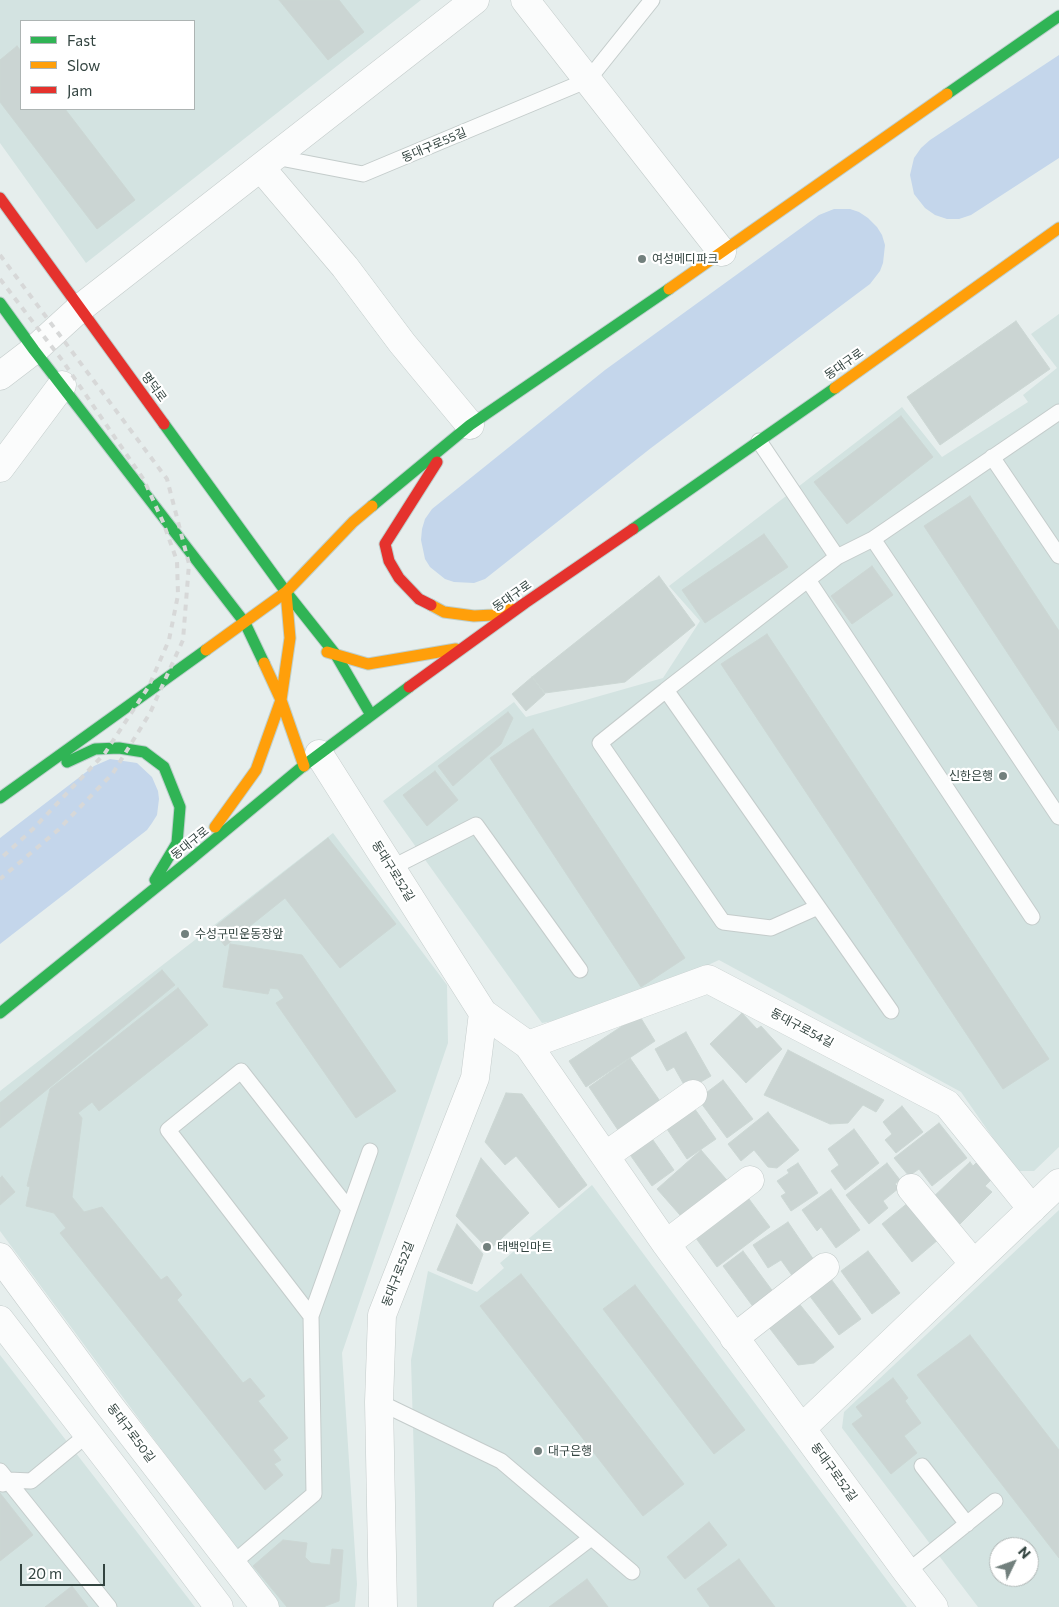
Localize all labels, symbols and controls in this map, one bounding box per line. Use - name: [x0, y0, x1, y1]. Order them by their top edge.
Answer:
- legend: [20, 20, 195, 110]
- text: Fast: [67, 31, 96, 49]
- text: Slow: [67, 56, 100, 74]
- text: Jam: [67, 81, 92, 99]
- street label: 동대구로55길: [399, 125, 469, 165]
- place label: 여성메디파크: [652, 252, 718, 266]
- marker: 여성메디파크: [636, 253, 648, 265]
- street label: 동대구로: [822, 345, 866, 383]
- street label: 명덕로: [138, 369, 170, 405]
- street label: 동대구로: [490, 577, 534, 615]
- place label: 신한은행: [949, 769, 993, 783]
- marker: 신한은행: [997, 770, 1009, 782]
- street label: 동대구로: [168, 824, 212, 862]
- street label: 동대구로52길: [369, 838, 417, 904]
- place label: 수성구민운동장앞: [195, 927, 283, 941]
- marker: 수성구민운동장앞: [179, 928, 191, 940]
- street label: 동대구로54길: [768, 1005, 836, 1051]
- street label: 동대구로52길: [379, 1239, 417, 1309]
- place label: 태백인마트: [497, 1240, 552, 1254]
- marker: 태백인마트: [481, 1241, 493, 1253]
- street label: 동대구로50길: [104, 1401, 158, 1465]
- street label: 동대구로52길: [808, 1440, 860, 1504]
- place label: 대구은행: [548, 1444, 592, 1458]
- marker: 대구은행: [532, 1445, 544, 1457]
- north arrow: [989, 1537, 1039, 1587]
- text: N: [1015, 1543, 1035, 1562]
- scale bar: [22, 1554, 108, 1586]
- text: 20 m: [28, 1564, 62, 1582]

